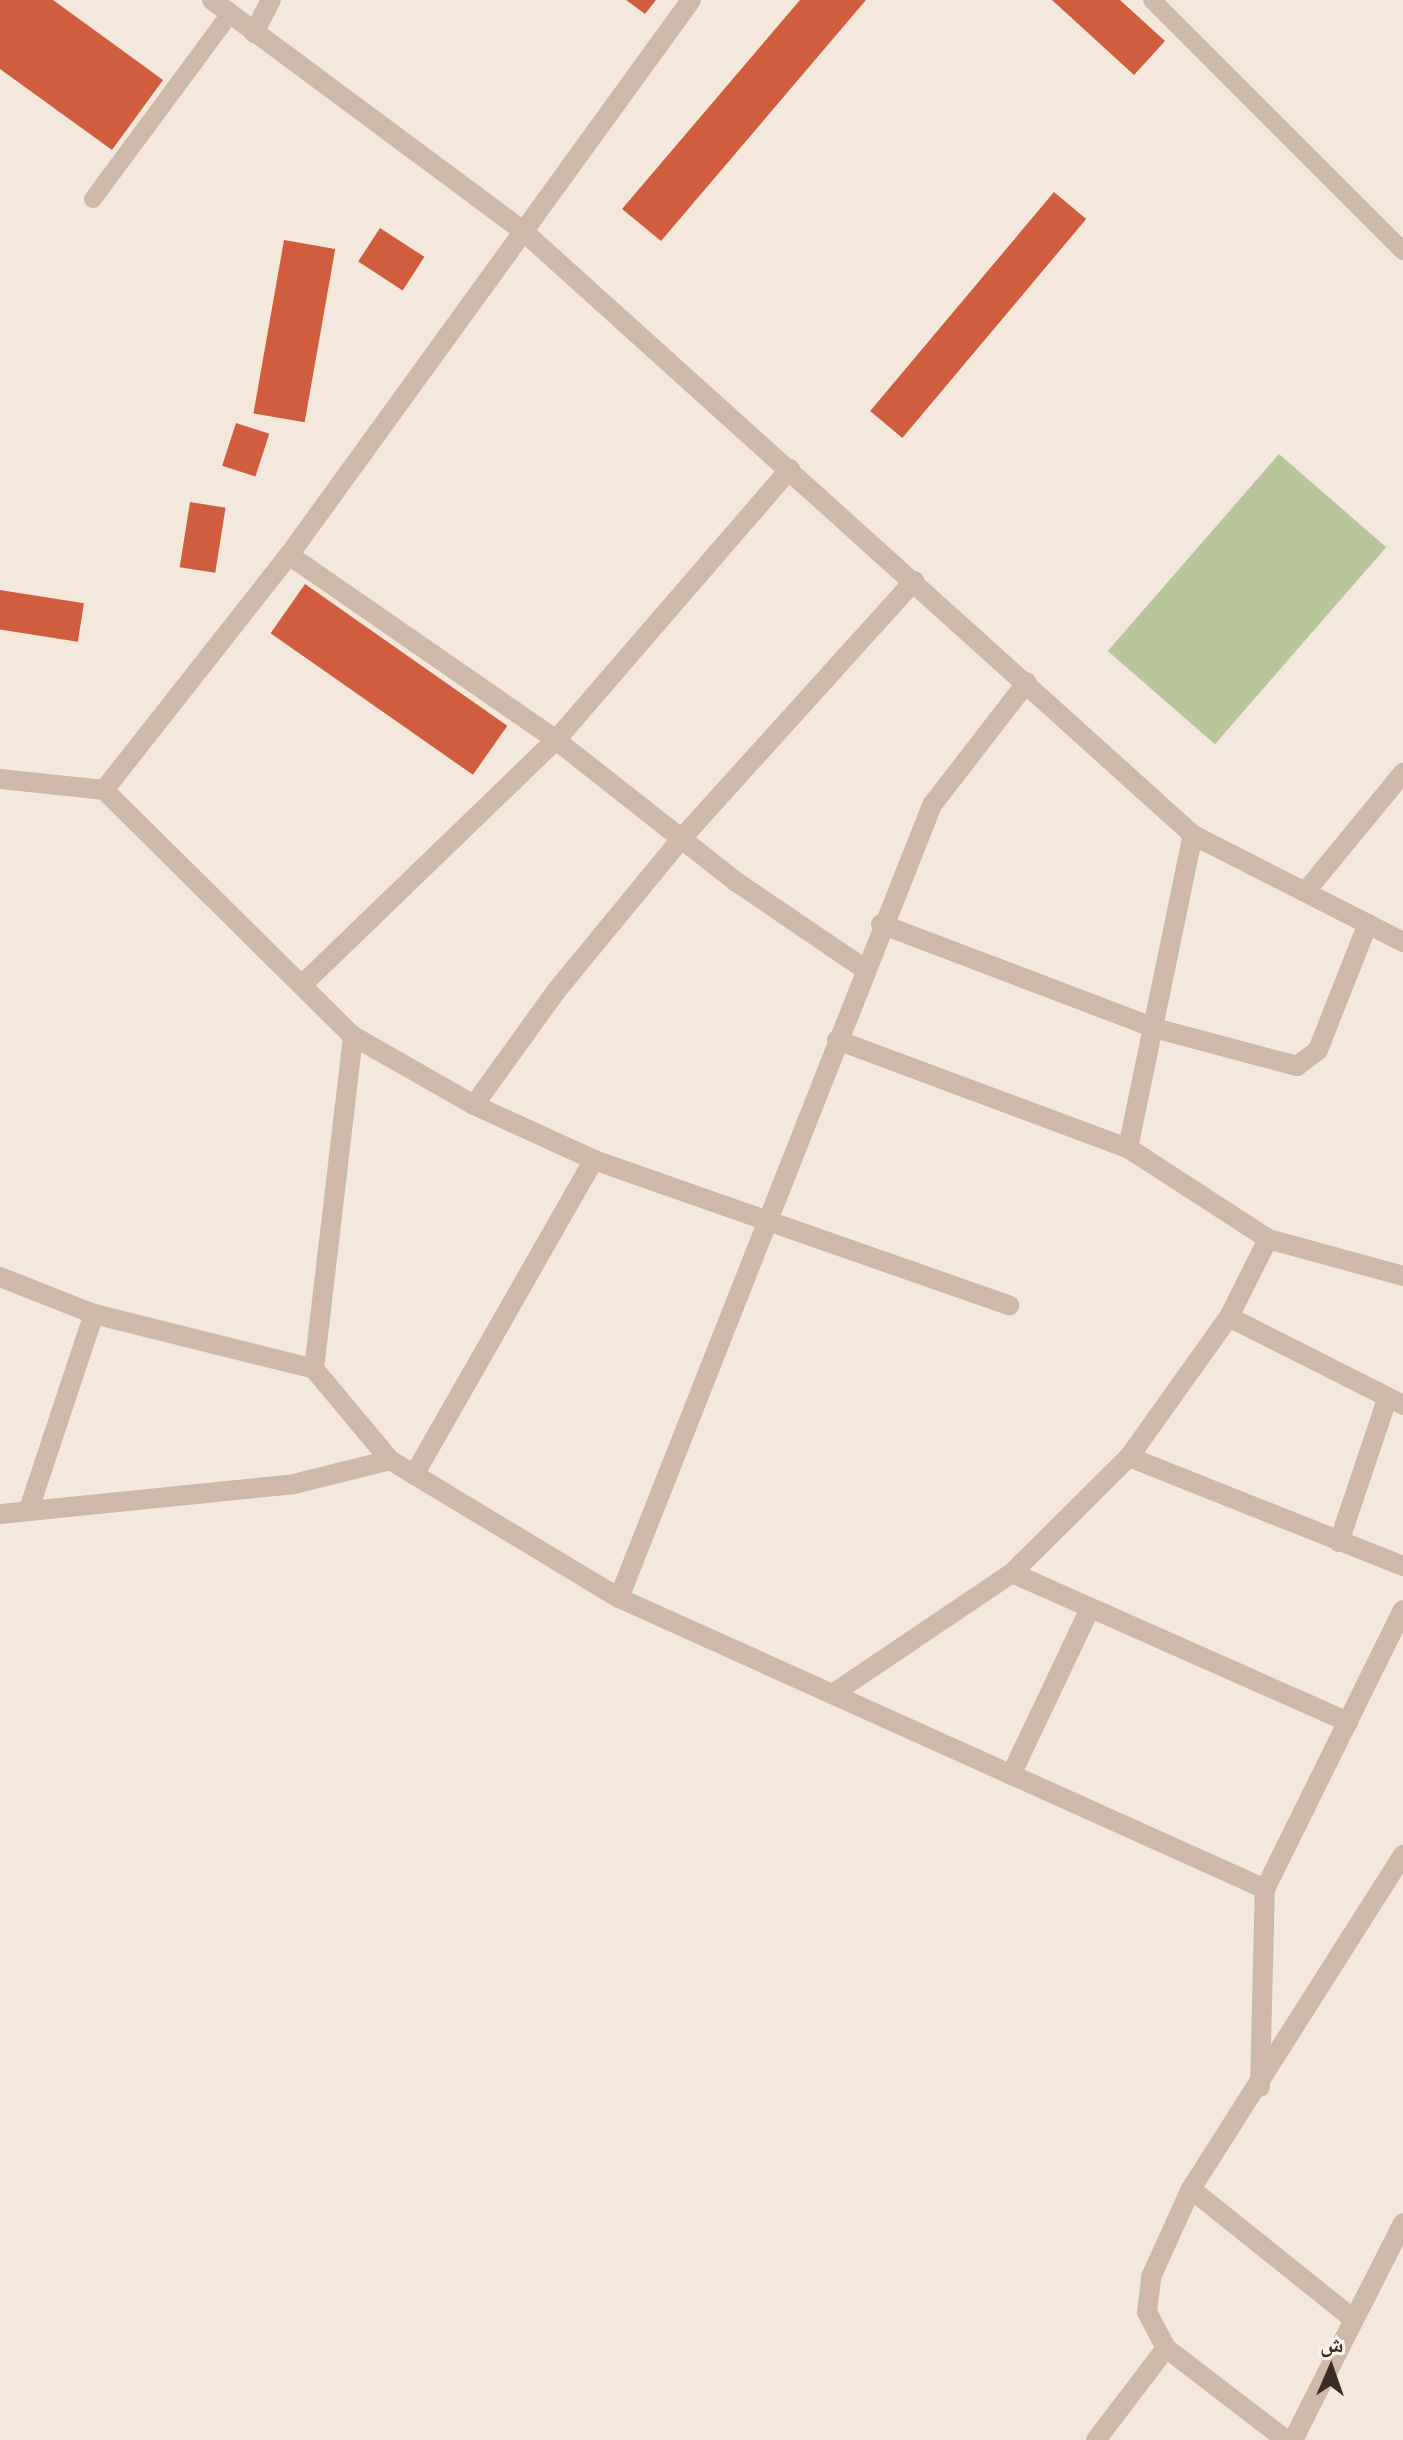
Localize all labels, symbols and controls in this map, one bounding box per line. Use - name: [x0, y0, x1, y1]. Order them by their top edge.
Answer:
- north arrow: [1291, 2328, 1371, 2408]
- text: ش: [1320, 2329, 1344, 2359]

